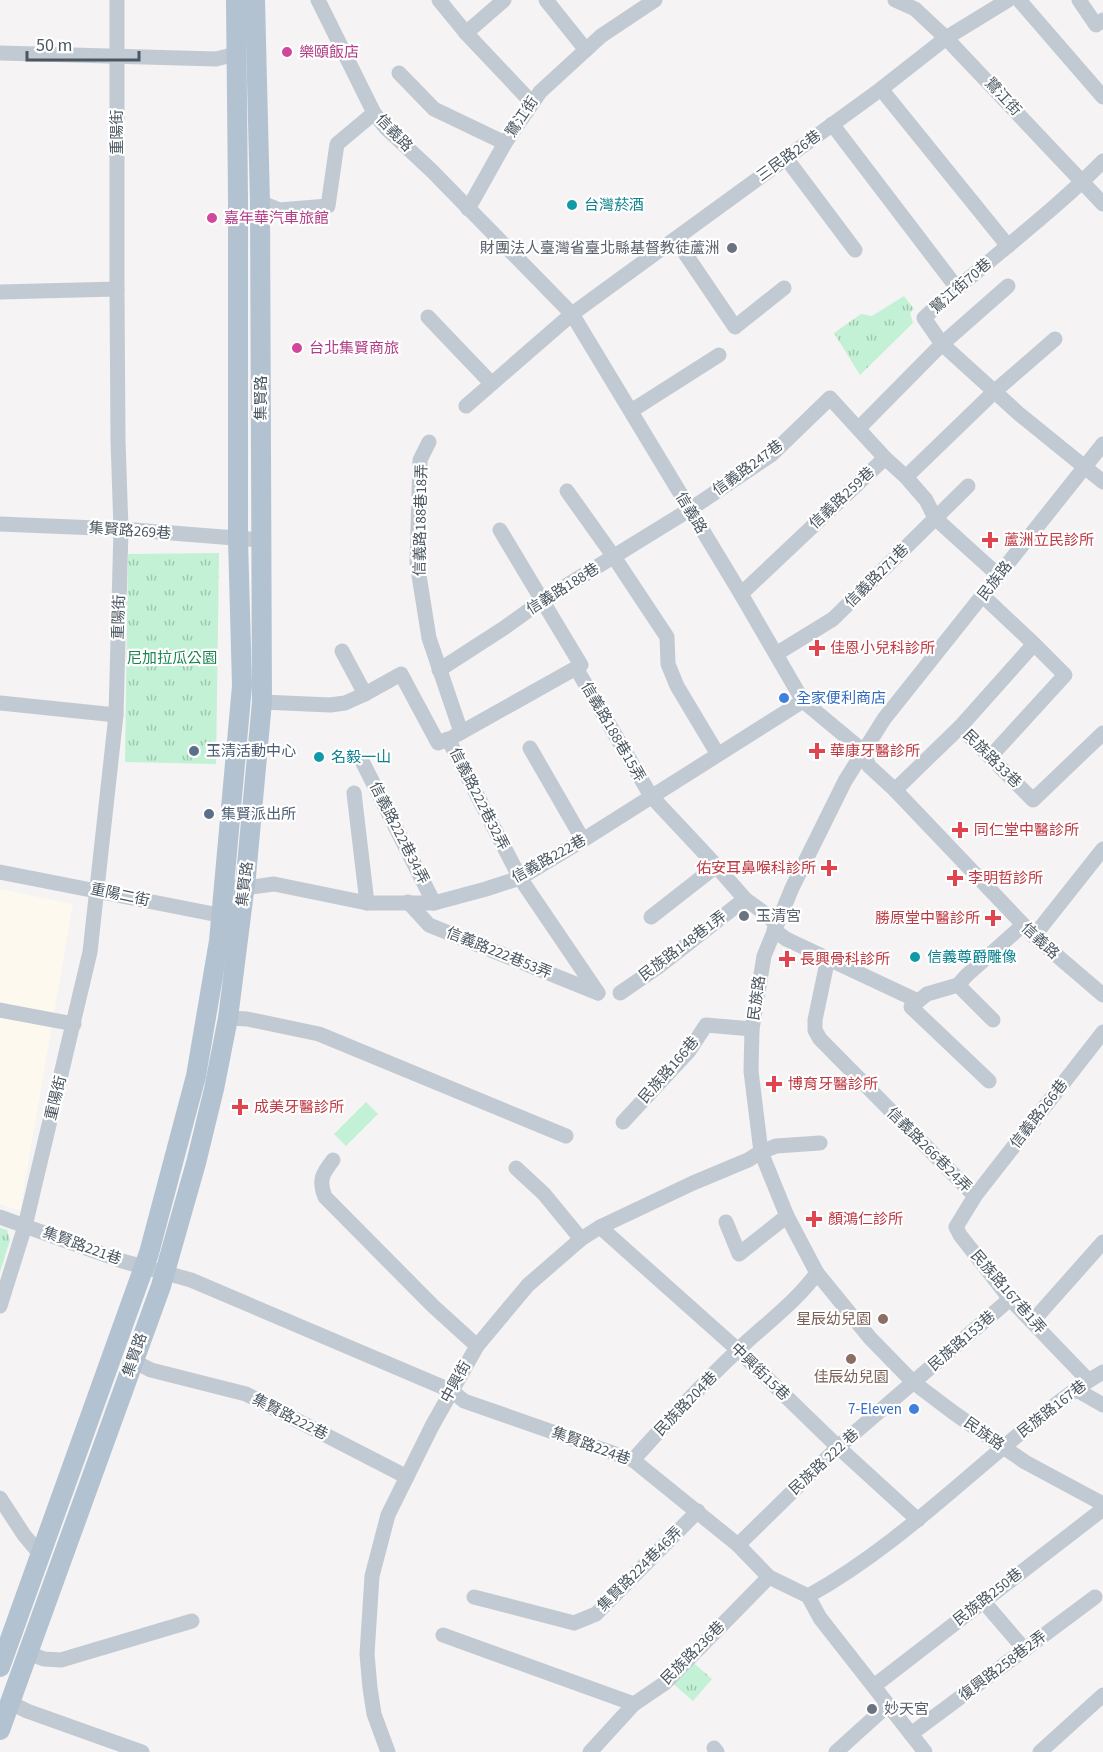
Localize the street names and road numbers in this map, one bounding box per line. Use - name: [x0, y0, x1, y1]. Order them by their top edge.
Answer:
- street label: 鷺江街: [980, 73, 1026, 121]
- street label: 鷺江街: [501, 92, 543, 142]
- street label: 重陽街: [107, 109, 128, 155]
- street label: 信義路: [371, 110, 417, 156]
- street label: 三民路26巷: [753, 125, 825, 187]
- street label: 鷺江街70巷: [926, 253, 996, 319]
- street label: 集賢路: [251, 375, 272, 421]
- street label: 信義路247巷: [709, 435, 787, 501]
- street label: 信義路259巷: [805, 462, 879, 534]
- street label: 信義路188巷18弄: [410, 464, 432, 576]
- street label: 信義路: [670, 488, 712, 538]
- street label: 集賢路269巷: [88, 518, 172, 544]
- street label: 信義路271巷: [840, 539, 914, 613]
- street label: 民族路: [973, 557, 1017, 605]
- street label: 信義路188巷: [523, 558, 603, 620]
- street label: 重陽街: [108, 594, 130, 640]
- street label: 信義路188巷15弄: [576, 678, 650, 786]
- street label: 民族路33巷: [958, 725, 1026, 793]
- street label: 信義路222巷32弄: [444, 744, 514, 854]
- street label: 信義路222巷34弄: [364, 778, 434, 888]
- street label: 信義路222巷: [508, 830, 590, 888]
- street label: 集賢路: [232, 860, 258, 908]
- street label: 重陽二街: [88, 878, 152, 912]
- street label: 民族路148巷1弄: [635, 906, 731, 986]
- street label: 信義路: [1016, 918, 1064, 964]
- street label: 信義路222巷53弄: [443, 922, 555, 984]
- street label: 民族路: [743, 974, 771, 1022]
- street label: 民族路166巷: [634, 1032, 704, 1108]
- street label: 重陽街: [40, 1074, 72, 1122]
- street label: 信義路266巷: [1005, 1075, 1073, 1153]
- street label: 信義路266巷24弄: [882, 1103, 976, 1197]
- street label: 集賢路221巷: [40, 1222, 124, 1270]
- street label: 民族路167巷1弄: [966, 1246, 1050, 1338]
- street label: 民族路153巷: [924, 1306, 1000, 1376]
- street label: 集賢路: [118, 1330, 152, 1380]
- street label: 中興街15巷: [726, 1338, 794, 1406]
- street label: 中興街: [436, 1357, 476, 1407]
- street label: 民族路204巷: [650, 1367, 722, 1441]
- street label: 民族路167巷: [1013, 1375, 1091, 1443]
- street label: 集賢路222巷: [249, 1389, 331, 1445]
- street label: 民族路: [960, 1412, 1008, 1456]
- street label: 集賢路224巷: [549, 1422, 633, 1470]
- street label: 民族路 222 巷: [785, 1424, 863, 1500]
- street label: 集賢路224巷46弄: [593, 1522, 687, 1616]
- street label: 民族路250巷: [949, 1563, 1027, 1631]
- street label: 民族路236巷: [656, 1616, 730, 1690]
- street label: 復興路258巷2弄: [955, 1626, 1051, 1706]

